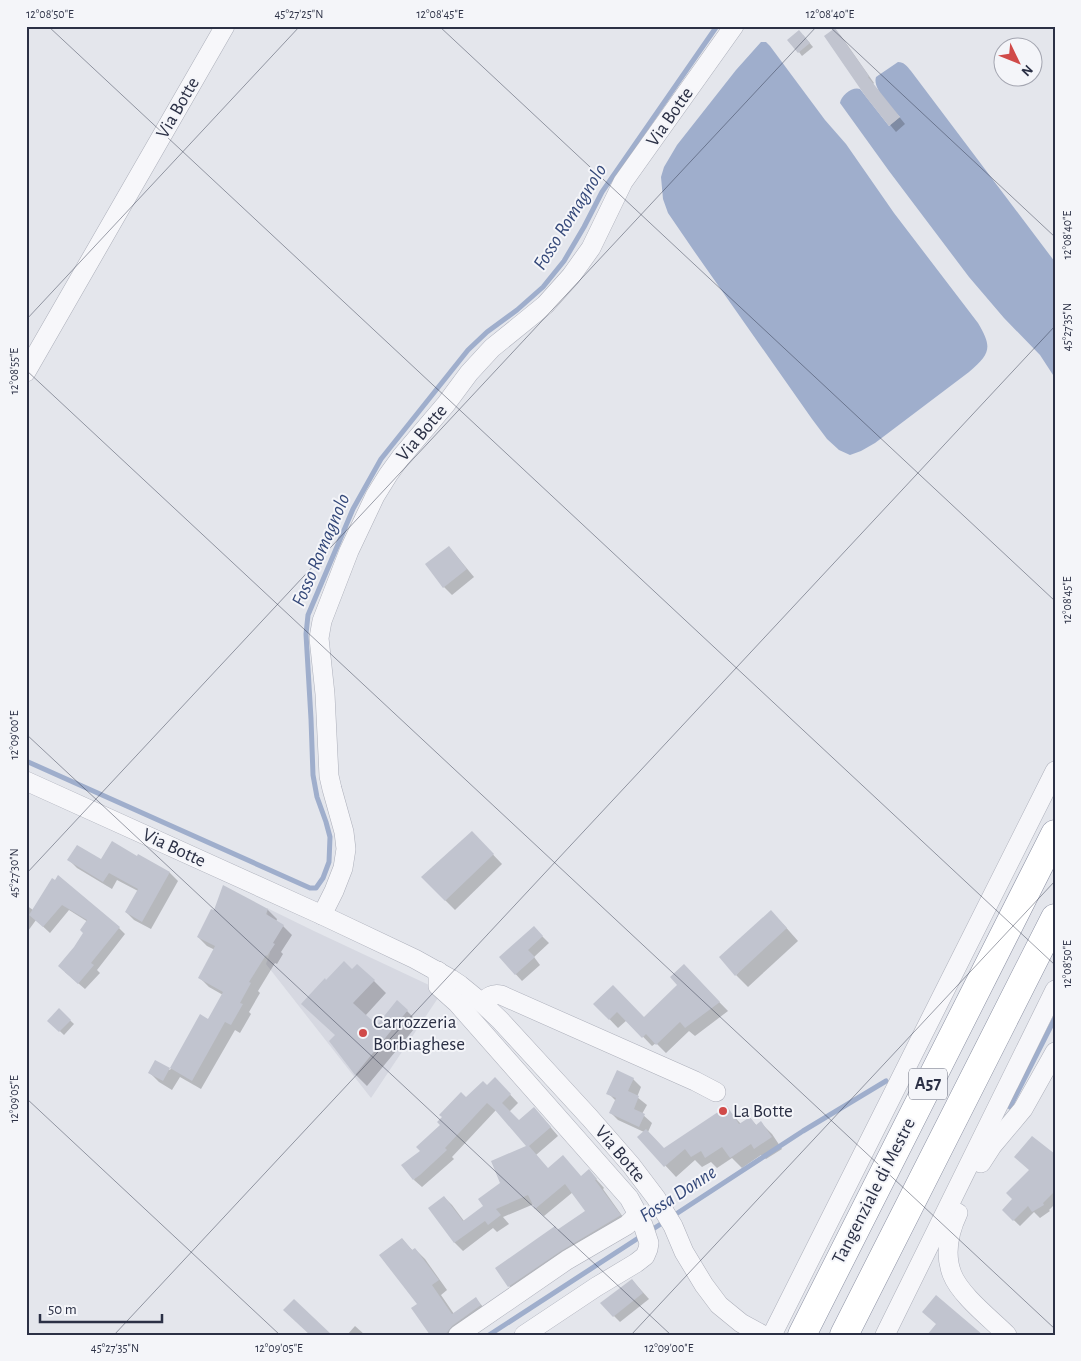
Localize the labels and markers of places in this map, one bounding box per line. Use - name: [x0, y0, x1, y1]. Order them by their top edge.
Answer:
- place label: Carrozzeria Borbiaghese: [373, 1013, 465, 1054]
- marker: Carrozzeria Borbiaghese: [357, 1027, 369, 1039]
- place label: La Botte: [733, 1102, 793, 1121]
- marker: La Botte: [717, 1105, 729, 1117]

